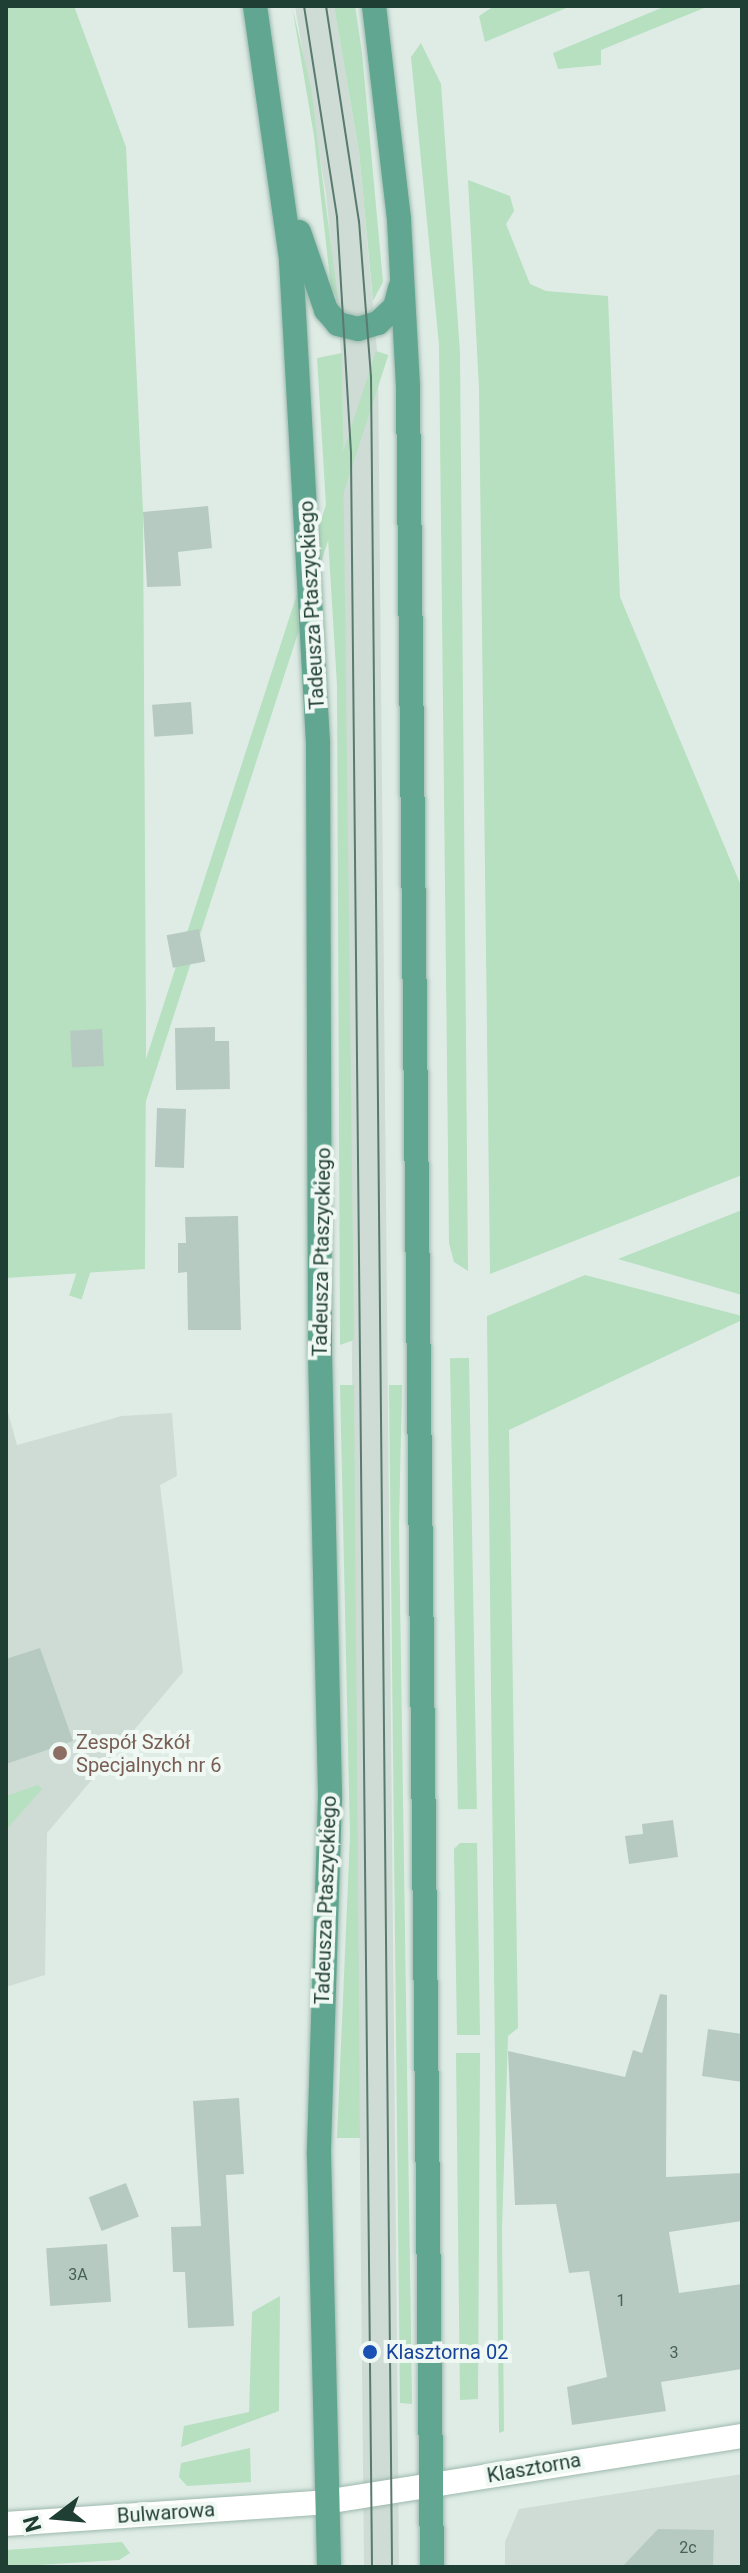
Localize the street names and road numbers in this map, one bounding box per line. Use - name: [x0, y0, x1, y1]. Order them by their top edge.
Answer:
- street label: Tadeusza Ptaszyckiego: [295, 500, 329, 710]
- street label: Tadeusza Ptaszyckiego: [308, 1147, 336, 1357]
- street label: Tadeusza Ptaszyckiego: [310, 1795, 342, 2005]
- street label: Klasztorna: [485, 2448, 583, 2488]
- street label: Bulwarowa: [116, 2498, 216, 2528]

